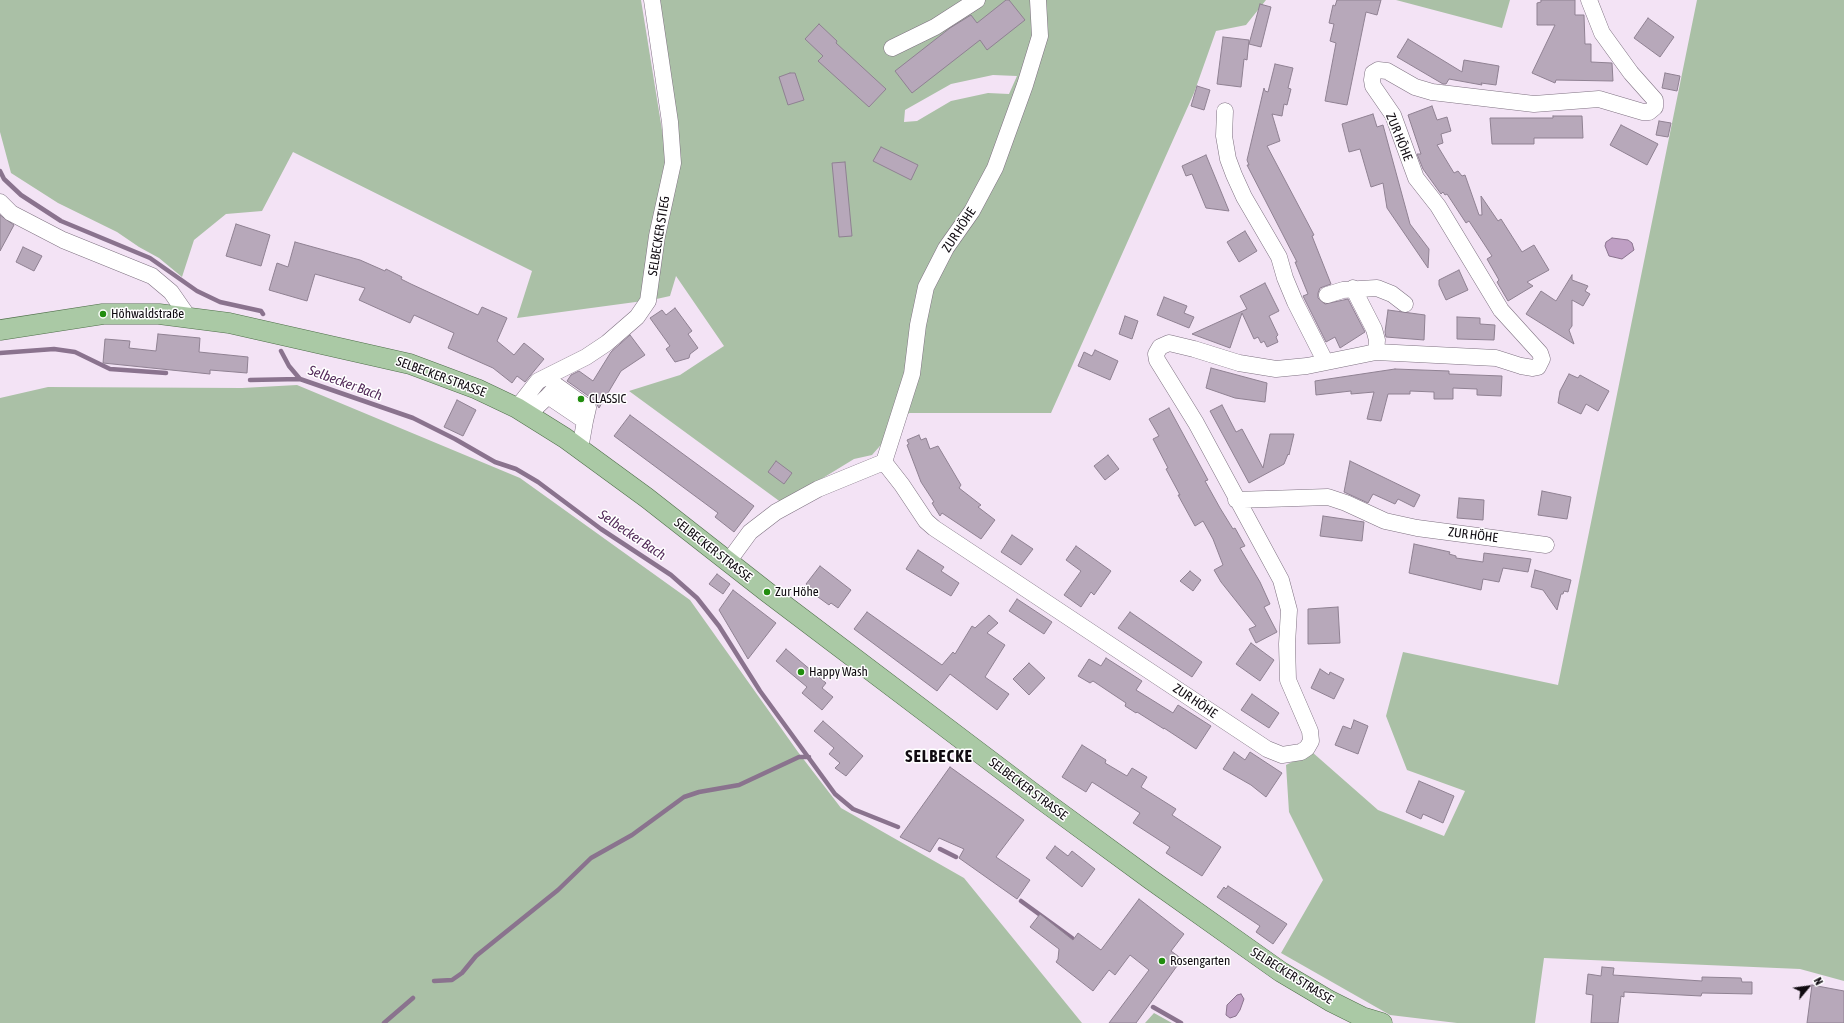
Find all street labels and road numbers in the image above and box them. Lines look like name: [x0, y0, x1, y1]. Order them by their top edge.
street label: ZUR HÖHE: [1382, 111, 1416, 163]
street label: SELBECKER STIEG: [645, 195, 673, 277]
street label: ZUR HÖHE: [939, 205, 979, 255]
street label: SELBECKER STRASSE: [394, 354, 488, 400]
street label: SELBECKER STRASSE: [671, 515, 755, 585]
street label: ZUR HÖHE: [1447, 524, 1499, 546]
street label: ZUR HÖHE: [1170, 681, 1220, 721]
street label: SELBECKER STRASSE: [986, 754, 1070, 824]
street label: SELBECKER STRASSE: [1248, 944, 1336, 1008]

